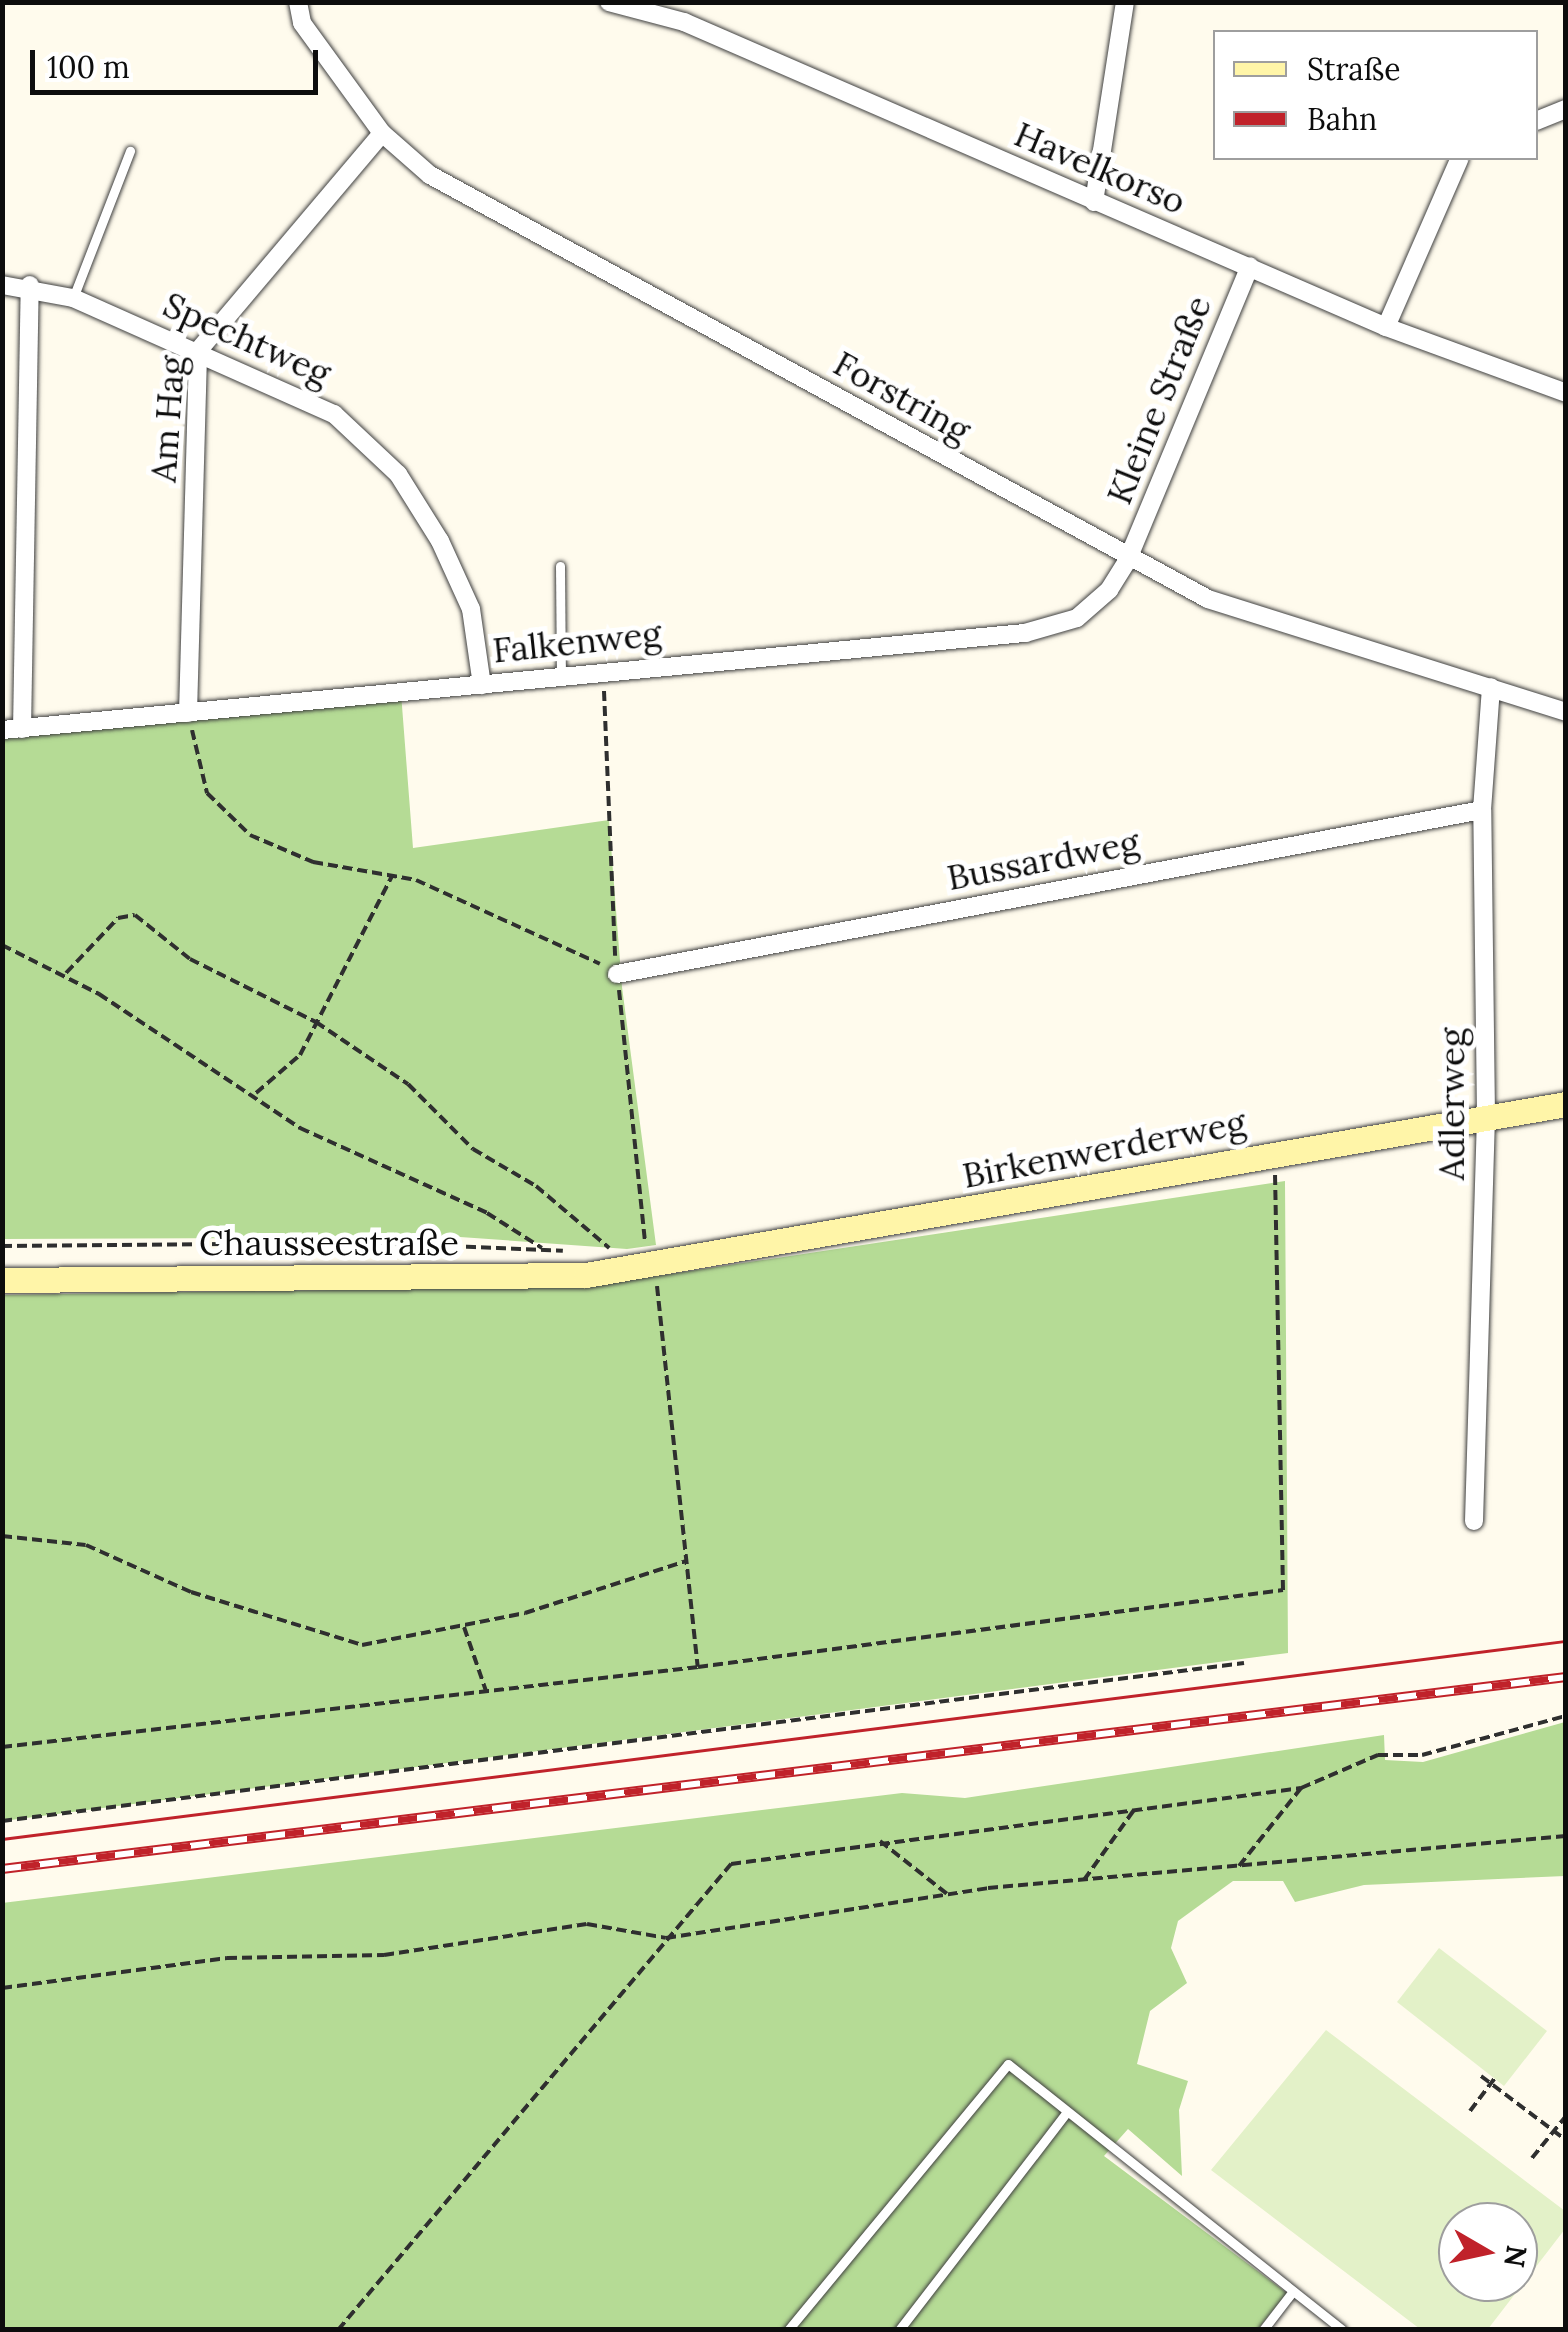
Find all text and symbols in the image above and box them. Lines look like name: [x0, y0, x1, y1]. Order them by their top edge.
scale bar: [35, 30, 322, 92]
legend: [1213, 30, 1538, 160]
text: 100 m: [47, 48, 130, 86]
text: Straße: [1307, 50, 1400, 88]
text: Bahn: [1307, 100, 1377, 138]
street label: Havelkorso: [1008, 113, 1192, 223]
street label: Spechtweg: [157, 283, 337, 395]
street label: Kleine Straße: [1098, 290, 1220, 510]
street label: Forstring: [826, 342, 978, 452]
street label: Am Hag: [143, 354, 193, 484]
street label: Falkenweg: [491, 612, 663, 672]
street label: Bussardweg: [944, 821, 1142, 899]
street label: Adlerweg: [1431, 1028, 1473, 1180]
street label: Birkenwerderweg: [959, 1101, 1249, 1197]
street label: Chausseestraße: [199, 1222, 459, 1264]
north arrow: [1438, 2202, 1538, 2302]
text: N: [1496, 2243, 1535, 2270]

